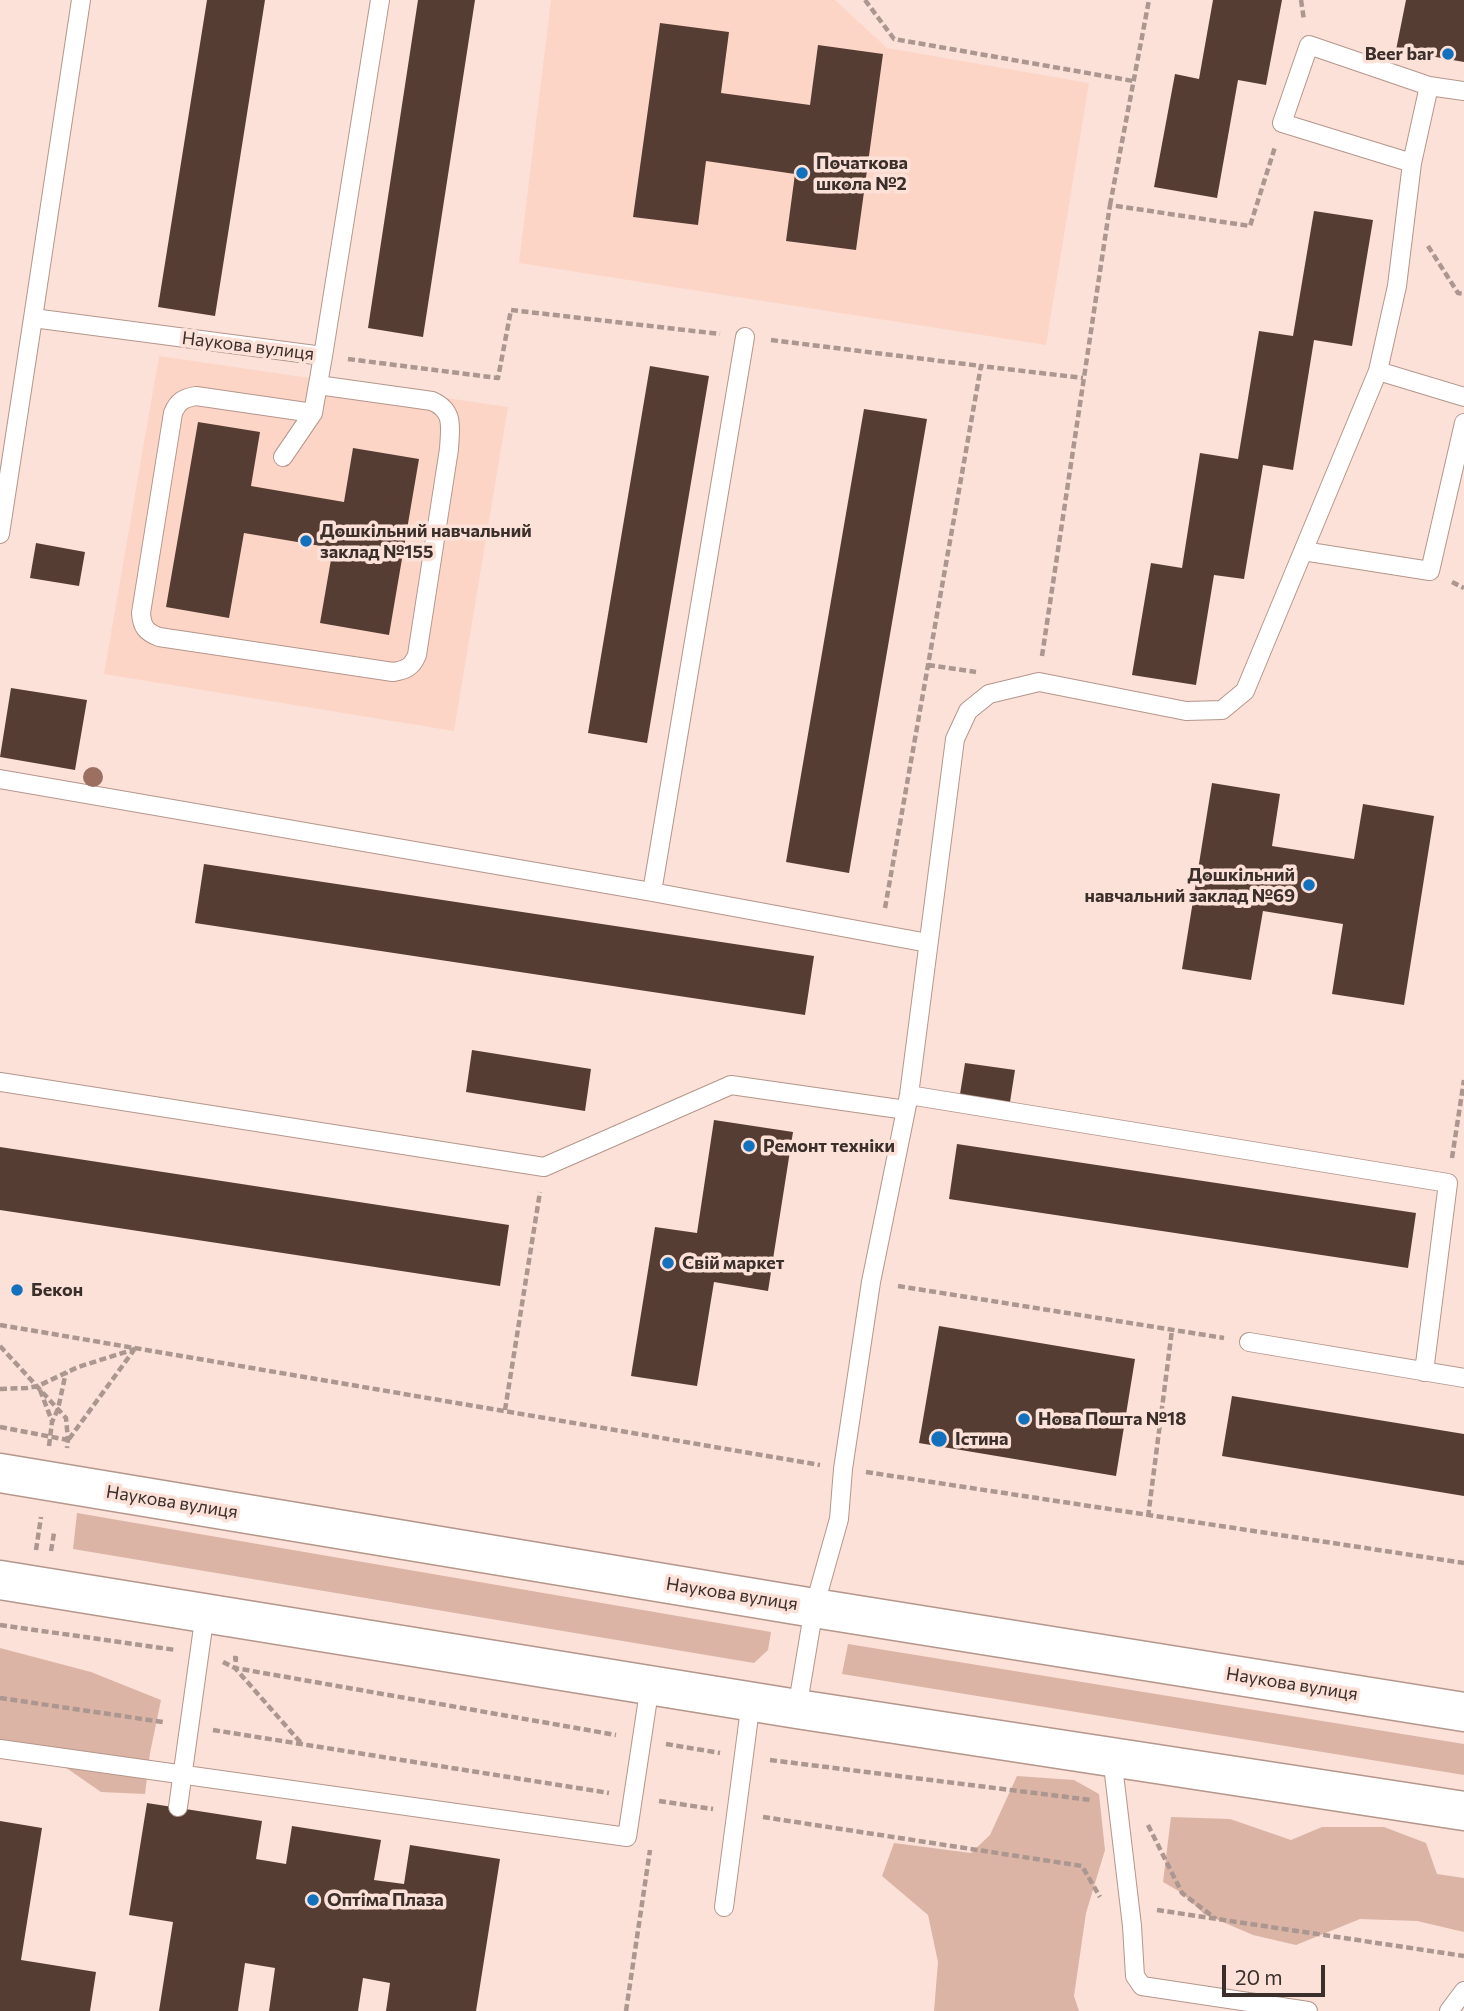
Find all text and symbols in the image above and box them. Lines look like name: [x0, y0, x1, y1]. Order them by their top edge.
place label: Beer bar: [1365, 43, 1434, 65]
marker: Beer bar: [1440, 46, 1456, 62]
place label: Початкова школа №2: [816, 152, 908, 194]
marker: Початкова школа №2: [794, 165, 810, 181]
street label: Наукова вулиця: [181, 327, 315, 365]
place label: Дошкільний навчальний заклад №155: [320, 520, 532, 562]
marker: Дошкільний навчальний заклад №155: [298, 533, 314, 549]
place label: Дошкільний навчальний заклад №69: [1085, 864, 1295, 906]
marker: Дошкільний навчальний заклад №69: [1301, 877, 1317, 893]
place label: Ремонт техніки: [763, 1135, 895, 1157]
marker: Ремонт техніки: [741, 1138, 757, 1154]
place label: Свiй маркет: [682, 1252, 784, 1274]
marker: Свiй маркет: [660, 1255, 676, 1271]
place label: Бекон: [31, 1279, 83, 1301]
marker: Бекон: [9, 1282, 25, 1298]
place label: Нова Пошта №18: [1038, 1408, 1186, 1430]
marker: Нова Пошта №18: [1016, 1411, 1032, 1427]
place label: Істина: [955, 1428, 1008, 1450]
marker: Істина: [929, 1429, 949, 1449]
street label: Наукова вулиця: [105, 1481, 239, 1523]
street label: Наукова вулиця: [665, 1573, 799, 1615]
street label: Наукова вулиця: [1225, 1663, 1359, 1705]
place label: Оптіма Плаза: [327, 1889, 444, 1911]
marker: Оптіма Плаза: [305, 1892, 321, 1908]
scale bar: [1226, 1952, 1329, 1996]
text: 20 m: [1235, 1964, 1283, 1989]

